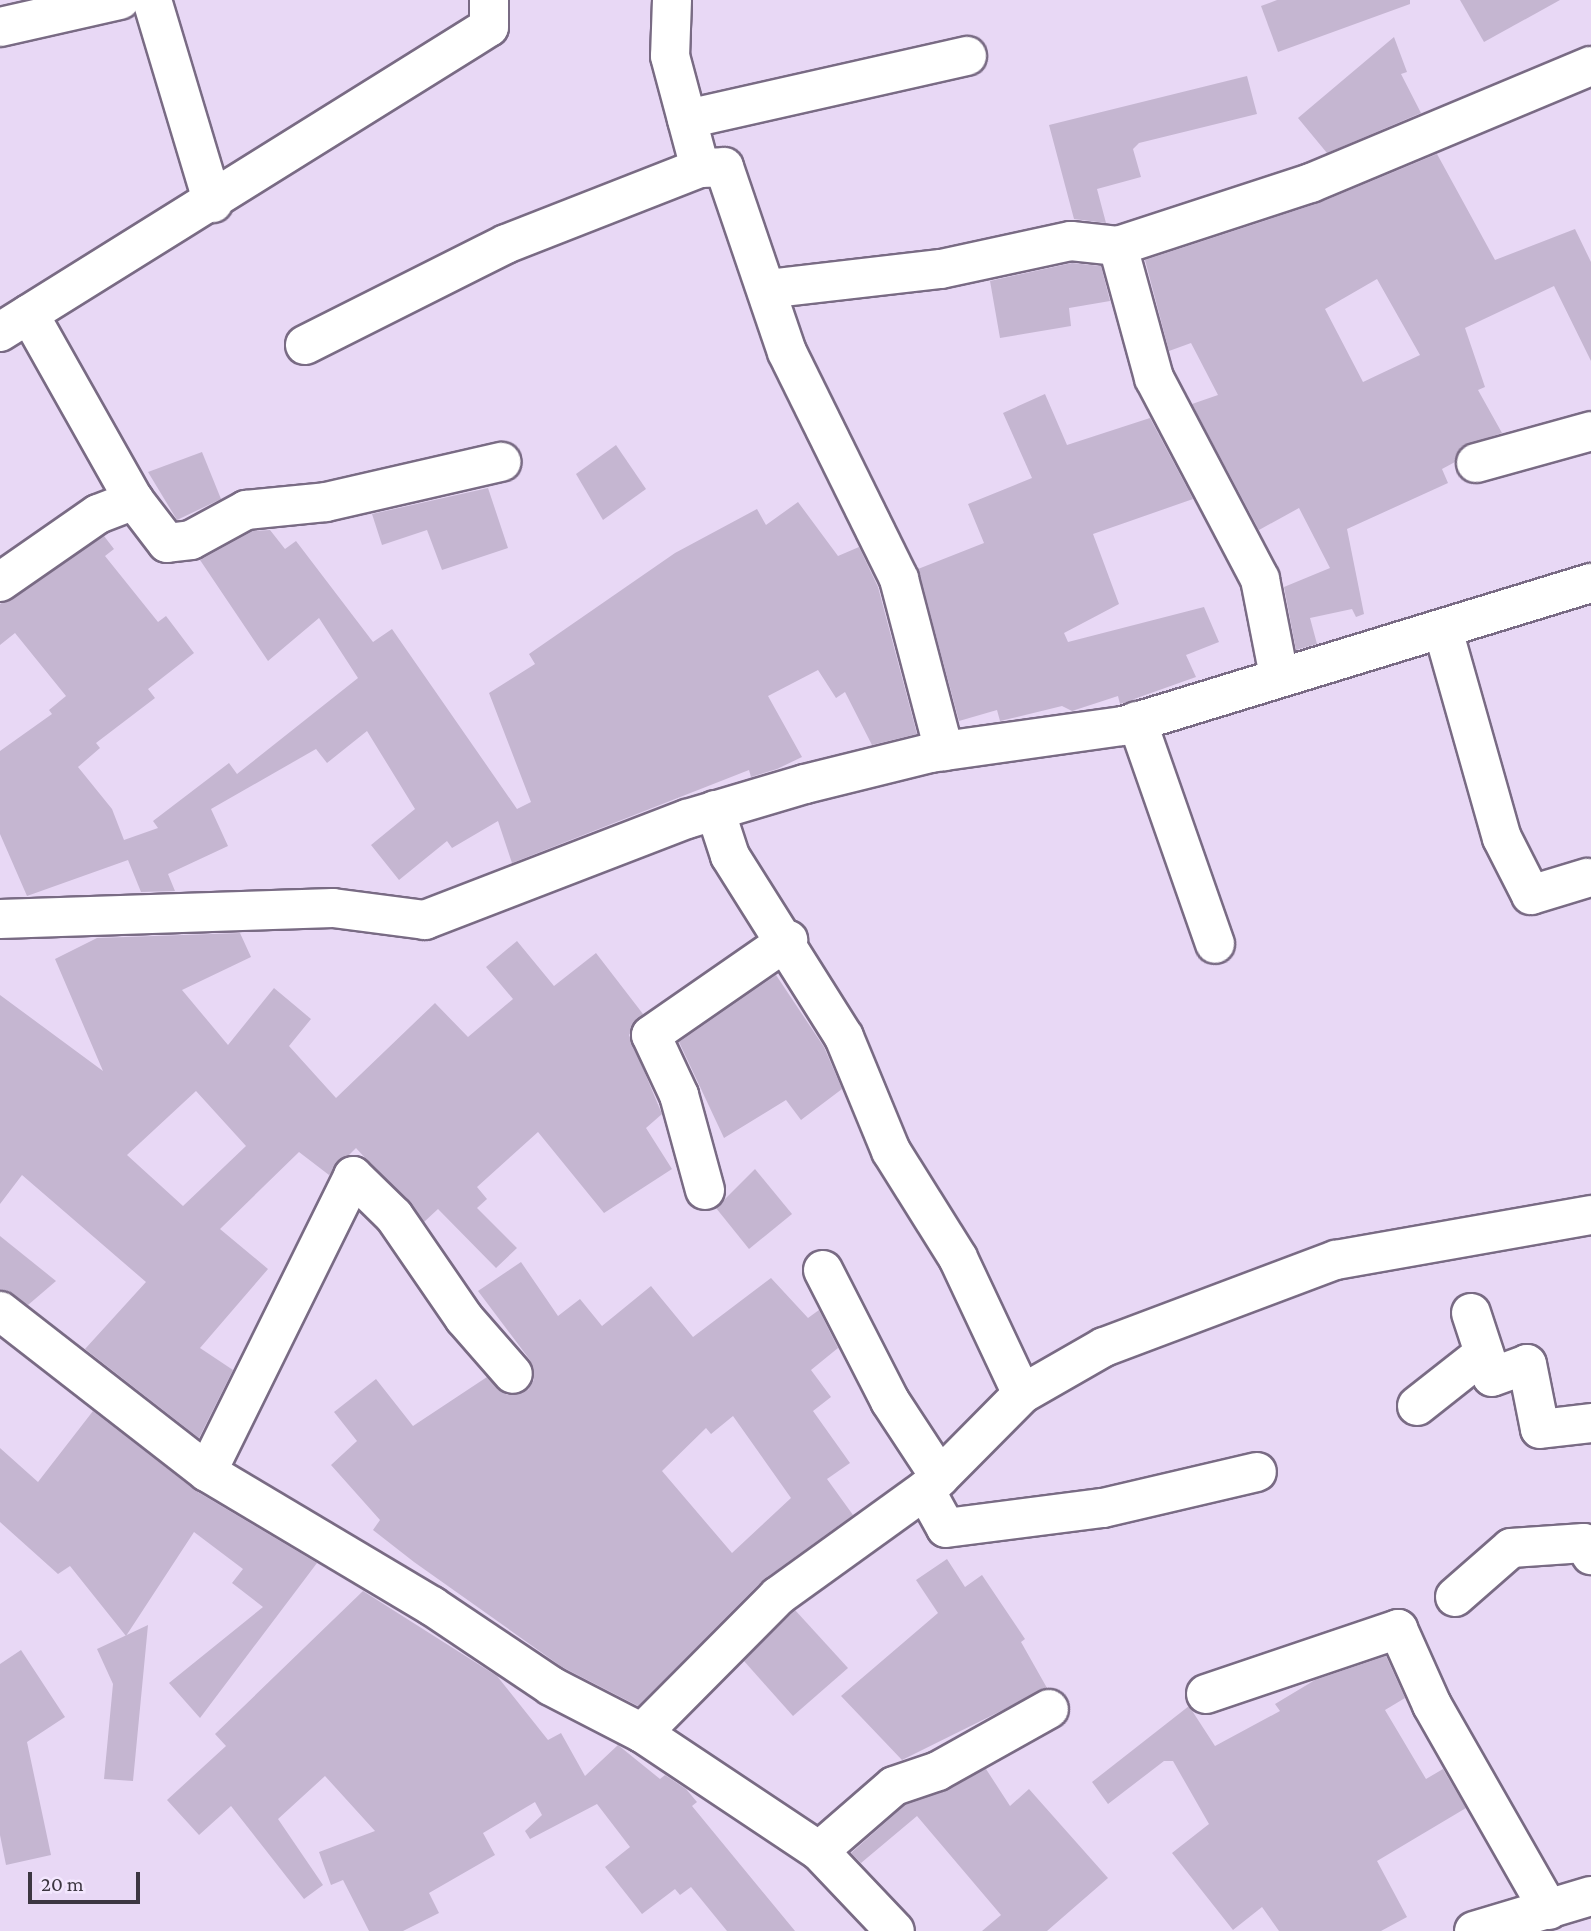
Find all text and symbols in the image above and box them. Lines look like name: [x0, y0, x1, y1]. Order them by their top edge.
scale bar: [32, 1857, 144, 1901]
text: 20 m: [41, 1872, 84, 1896]

